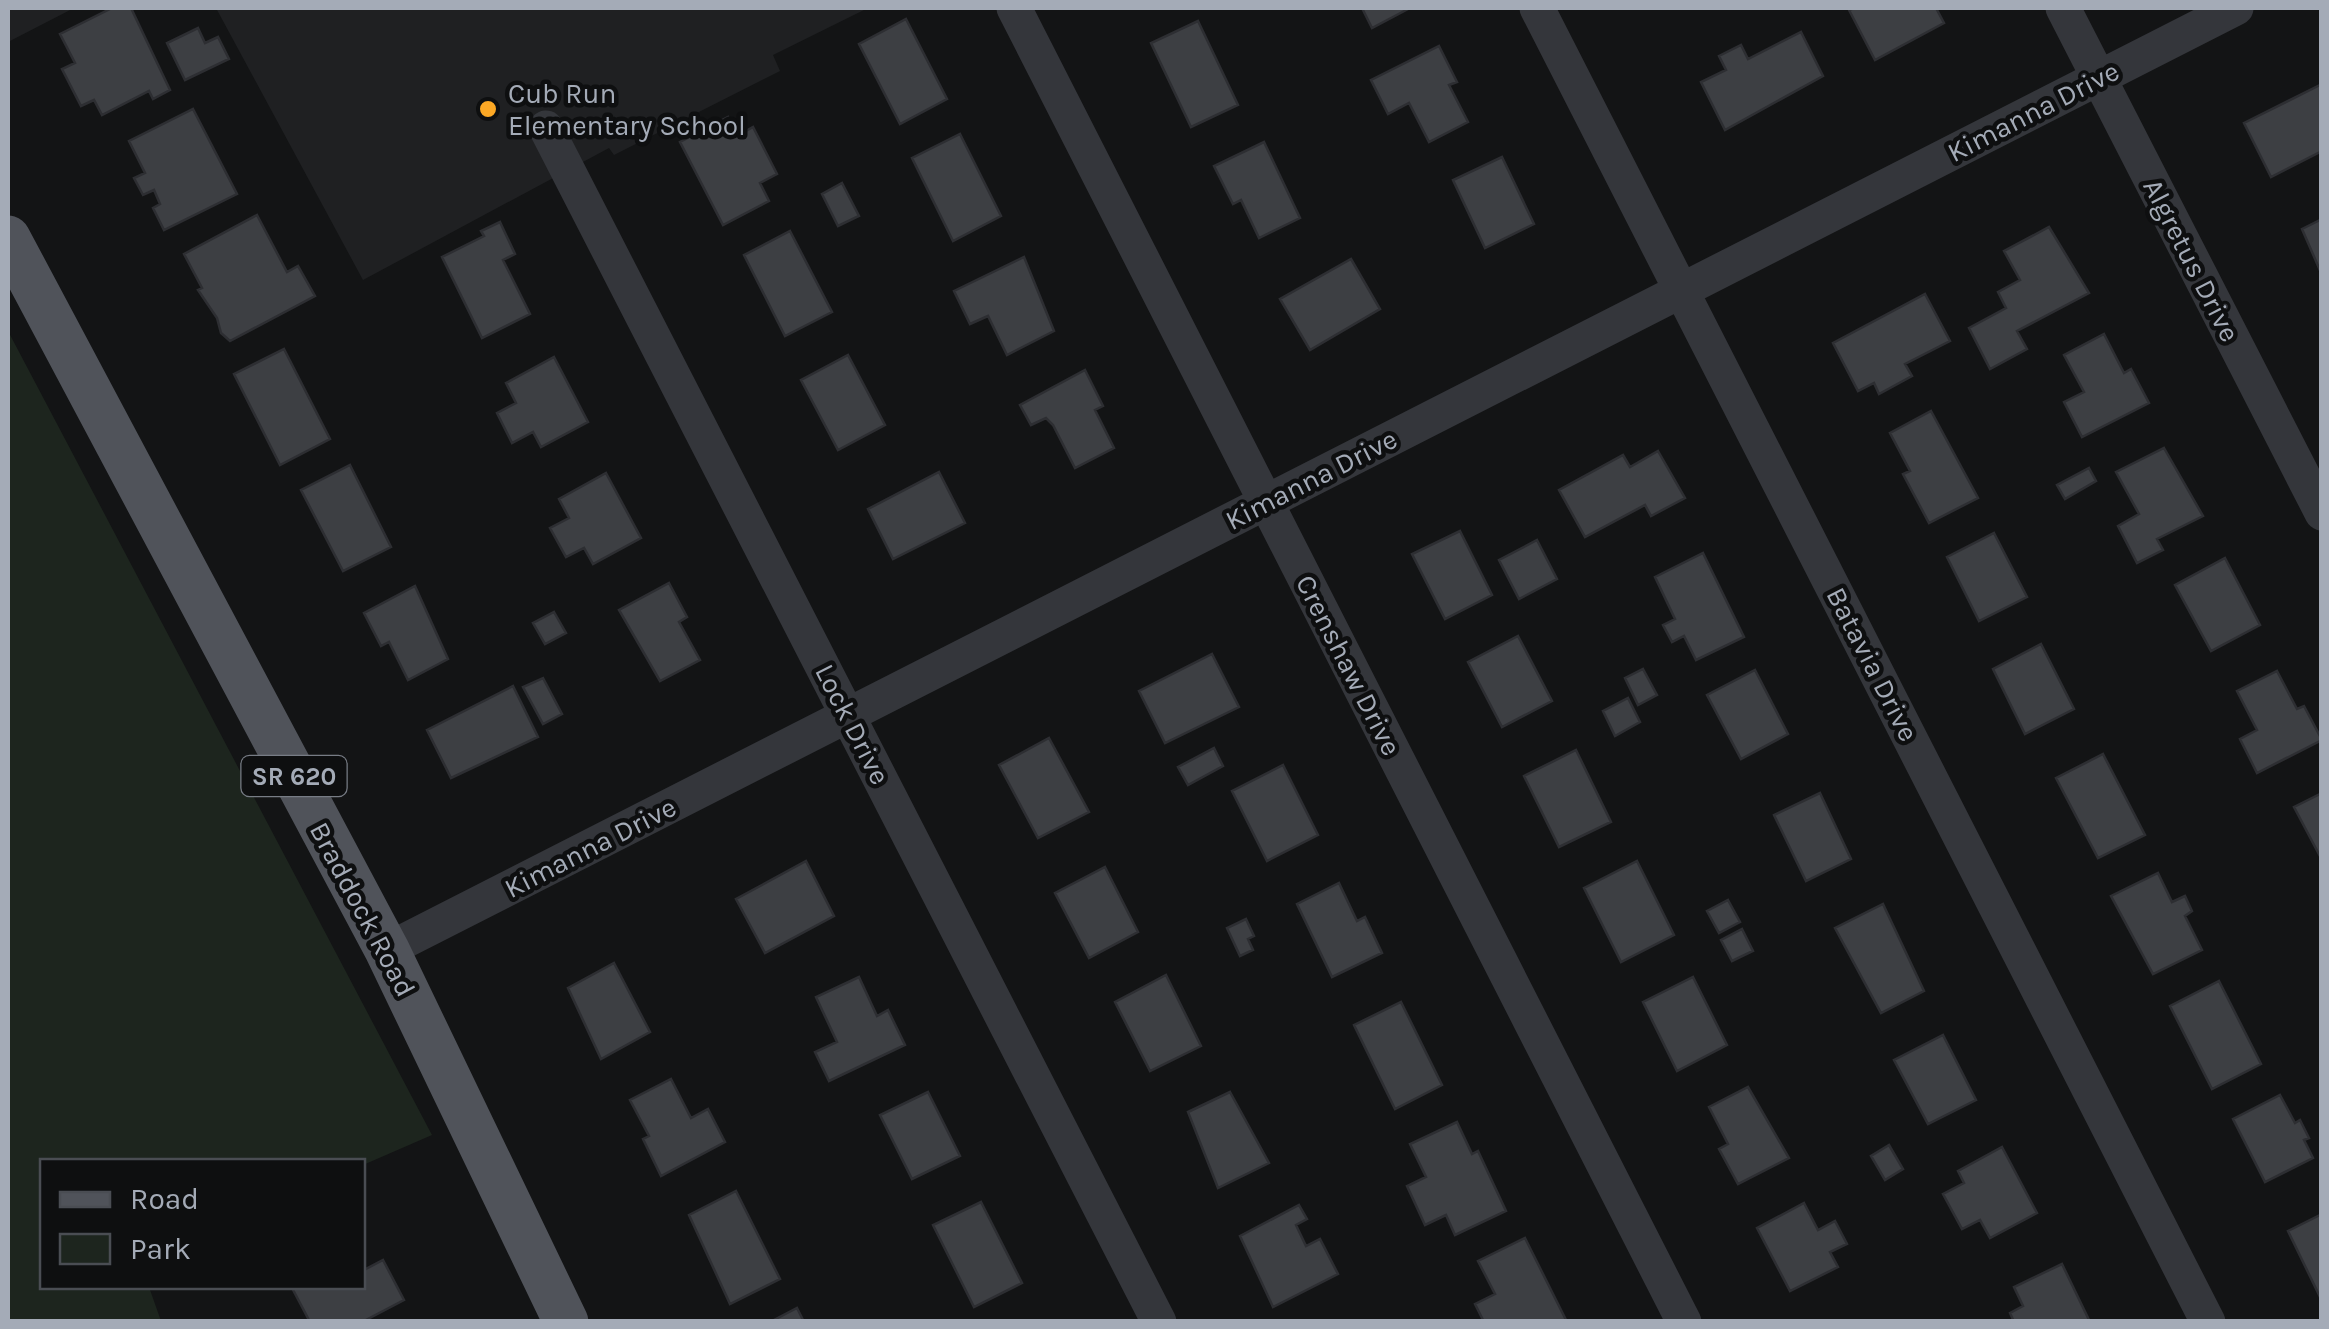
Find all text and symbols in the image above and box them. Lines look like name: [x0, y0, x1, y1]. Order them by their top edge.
street label: Kimanna Drive: [1942, 54, 2125, 169]
place label: Cub Run Elementary School: [508, 77, 746, 142]
marker: Cub Run Elementary School: [477, 98, 499, 120]
street label: Algretus Drive: [2136, 173, 2247, 347]
street label: Kimanna Drive: [1220, 422, 1403, 537]
street label: Crenshaw Drive: [1289, 570, 1408, 761]
street label: Batavia Drive: [1820, 582, 1926, 747]
street label: Lock Drive: [808, 659, 897, 790]
road number: SR 620: [242, 756, 346, 796]
street label: Kimanna Drive: [499, 790, 682, 905]
street label: Braddock Road: [303, 816, 422, 1002]
legend: [40, 1159, 365, 1289]
text: Road: [130, 1181, 199, 1217]
text: Park: [130, 1231, 191, 1267]

